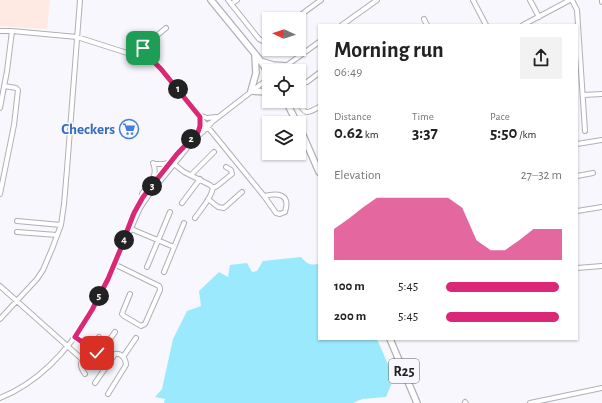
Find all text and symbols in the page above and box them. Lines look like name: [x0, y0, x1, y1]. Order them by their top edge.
north arrow: [262, 12, 306, 56]
map controls: [262, 12, 306, 160]
pin: [126, 31, 160, 65]
icon: arrive: [132, 37, 154, 59]
button: share: [520, 37, 562, 79]
text: Morning run: [334, 39, 444, 61]
button: locate: [262, 64, 306, 108]
text: 06:49: [334, 66, 362, 79]
pin: 1: [168, 79, 188, 99]
text: 1: [176, 83, 180, 94]
text: Distance: [334, 111, 371, 122]
text: Time: [412, 111, 434, 122]
text: Pace: [490, 111, 510, 122]
button: layers: [262, 116, 306, 160]
supermarket icon: Checkers: [118, 118, 140, 140]
place label: Checkers: [61, 122, 115, 137]
text: 0.62: [334, 124, 363, 141]
text: 3:37: [412, 124, 438, 141]
text: 5:50: [490, 124, 517, 141]
pin: 2: [181, 129, 201, 149]
text: km: [363, 129, 379, 140]
text: /km: [517, 129, 536, 140]
text: 2: [188, 133, 194, 144]
text: Elevation: [334, 169, 381, 182]
text: 27–32 m: [521, 169, 562, 182]
pin: 3: [142, 176, 162, 196]
text: 3: [150, 180, 154, 191]
pin: 4: [114, 230, 134, 250]
text: 4: [121, 234, 127, 245]
text: 100 m: [334, 280, 365, 293]
text: 5:45: [398, 280, 418, 293]
pin: 5: [89, 286, 109, 306]
text: 5: [97, 290, 101, 301]
text: 200 m: [334, 310, 366, 323]
text: 5:45: [398, 310, 418, 323]
pin: [80, 336, 114, 370]
icon: check: [86, 342, 108, 364]
road number: R25: [389, 359, 419, 383]

